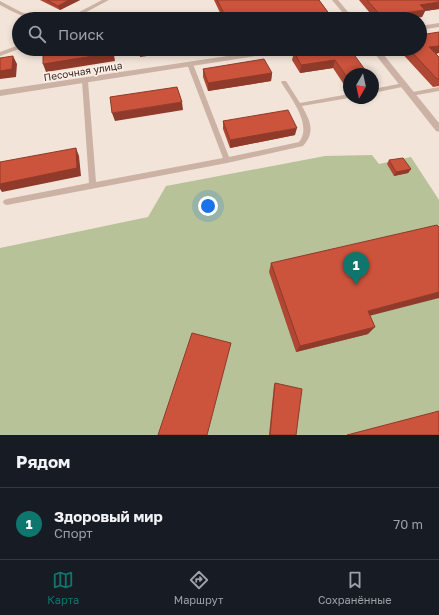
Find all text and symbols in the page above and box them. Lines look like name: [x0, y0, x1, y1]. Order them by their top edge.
search box: [12, 12, 427, 56]
icon: search: [26, 23, 48, 45]
text: Поиск: [58, 25, 104, 43]
street label: Песочная улица: [43, 59, 123, 83]
north arrow: [343, 68, 379, 104]
your location: [198, 196, 218, 216]
pin: 1: [343, 252, 369, 285]
text: Рядом: [16, 451, 70, 472]
text: Здоровый мир: [54, 507, 163, 525]
text: 1: [26, 516, 32, 532]
text: 70 m: [393, 516, 423, 532]
text: Спорт: [54, 525, 93, 541]
tab: Карта: [47, 569, 79, 606]
tab: Маршрут: [174, 569, 223, 606]
tab: Сохранённые: [318, 569, 392, 606]

